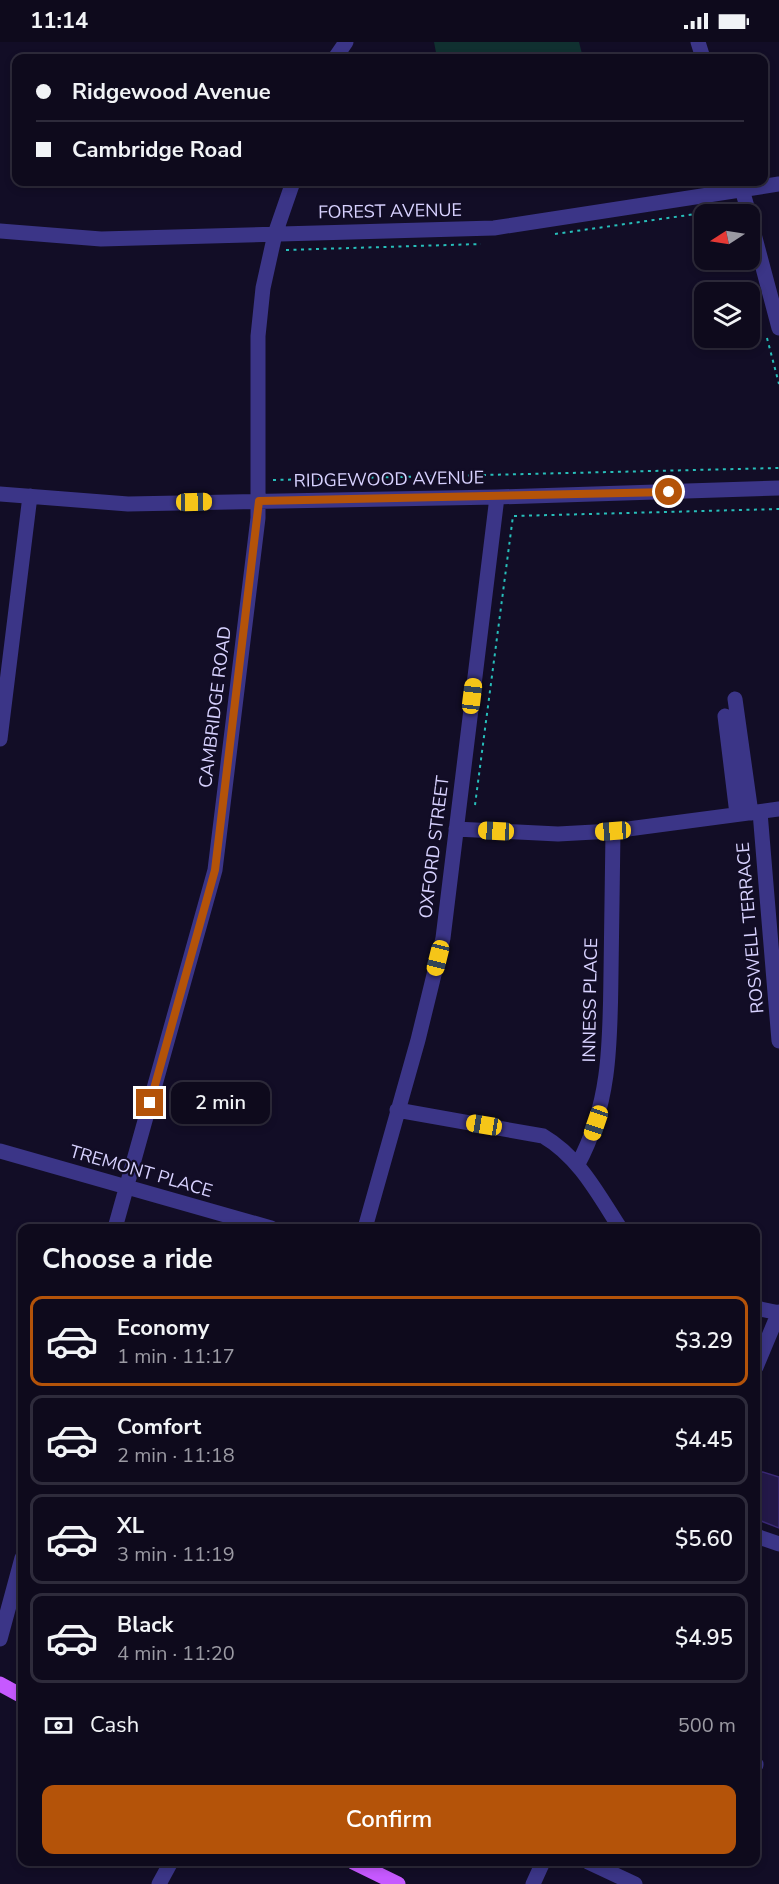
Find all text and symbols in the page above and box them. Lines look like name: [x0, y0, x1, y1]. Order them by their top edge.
text: 11:14: [30, 6, 88, 36]
text: Ridgewood Avenue: [72, 77, 271, 107]
text: Cambridge Road: [72, 135, 242, 165]
street label: FOREST AVENUE: [318, 198, 462, 224]
north arrow: [694, 204, 760, 270]
map controls: [694, 204, 760, 348]
button: layers: [694, 282, 760, 348]
street label: RIDGEWOOD AVENUE: [294, 465, 484, 493]
route start: [655, 478, 682, 505]
car: [176, 493, 212, 511]
street label: CAMBRIDGE ROAD: [193, 625, 237, 789]
car: [461, 677, 483, 715]
street label: OXFORD STREET: [413, 774, 455, 920]
car: [478, 821, 514, 841]
car: [594, 821, 632, 841]
street label: ROSWELL TERRACE: [731, 841, 769, 1015]
street label: INNESS PLACE: [577, 937, 603, 1063]
car: [425, 938, 451, 978]
callout: 2 min: [171, 1082, 270, 1124]
route end: [136, 1089, 163, 1116]
text: 2 min: [195, 1089, 246, 1116]
car: [582, 1103, 610, 1143]
car: [465, 1113, 503, 1137]
street label: TREMONT PLACE: [67, 1139, 215, 1203]
text: Choose a ride: [42, 1241, 213, 1278]
text: Economy: [117, 1313, 209, 1343]
icon: car: [45, 1314, 99, 1368]
text: $3.29: [675, 1326, 733, 1356]
text: 1 min · 11:17: [117, 1343, 235, 1370]
text: Comfort: [117, 1412, 201, 1442]
icon: car: [45, 1413, 99, 1467]
text: $4.45: [675, 1425, 733, 1455]
text: 2 min · 11:18: [117, 1442, 235, 1469]
text: XL: [117, 1511, 144, 1541]
icon: car: [45, 1512, 99, 1566]
text: $5.60: [675, 1524, 733, 1554]
text: 3 min · 11:19: [117, 1541, 235, 1568]
text: Black: [117, 1610, 173, 1640]
icon: car: [45, 1611, 99, 1665]
text: $4.95: [675, 1623, 733, 1653]
text: 4 min · 11:20: [117, 1640, 235, 1667]
icon: cash: [42, 1709, 75, 1742]
text: Cash: [90, 1710, 139, 1740]
text: 500 m: [678, 1712, 736, 1739]
button: Confirm: [42, 1785, 736, 1854]

